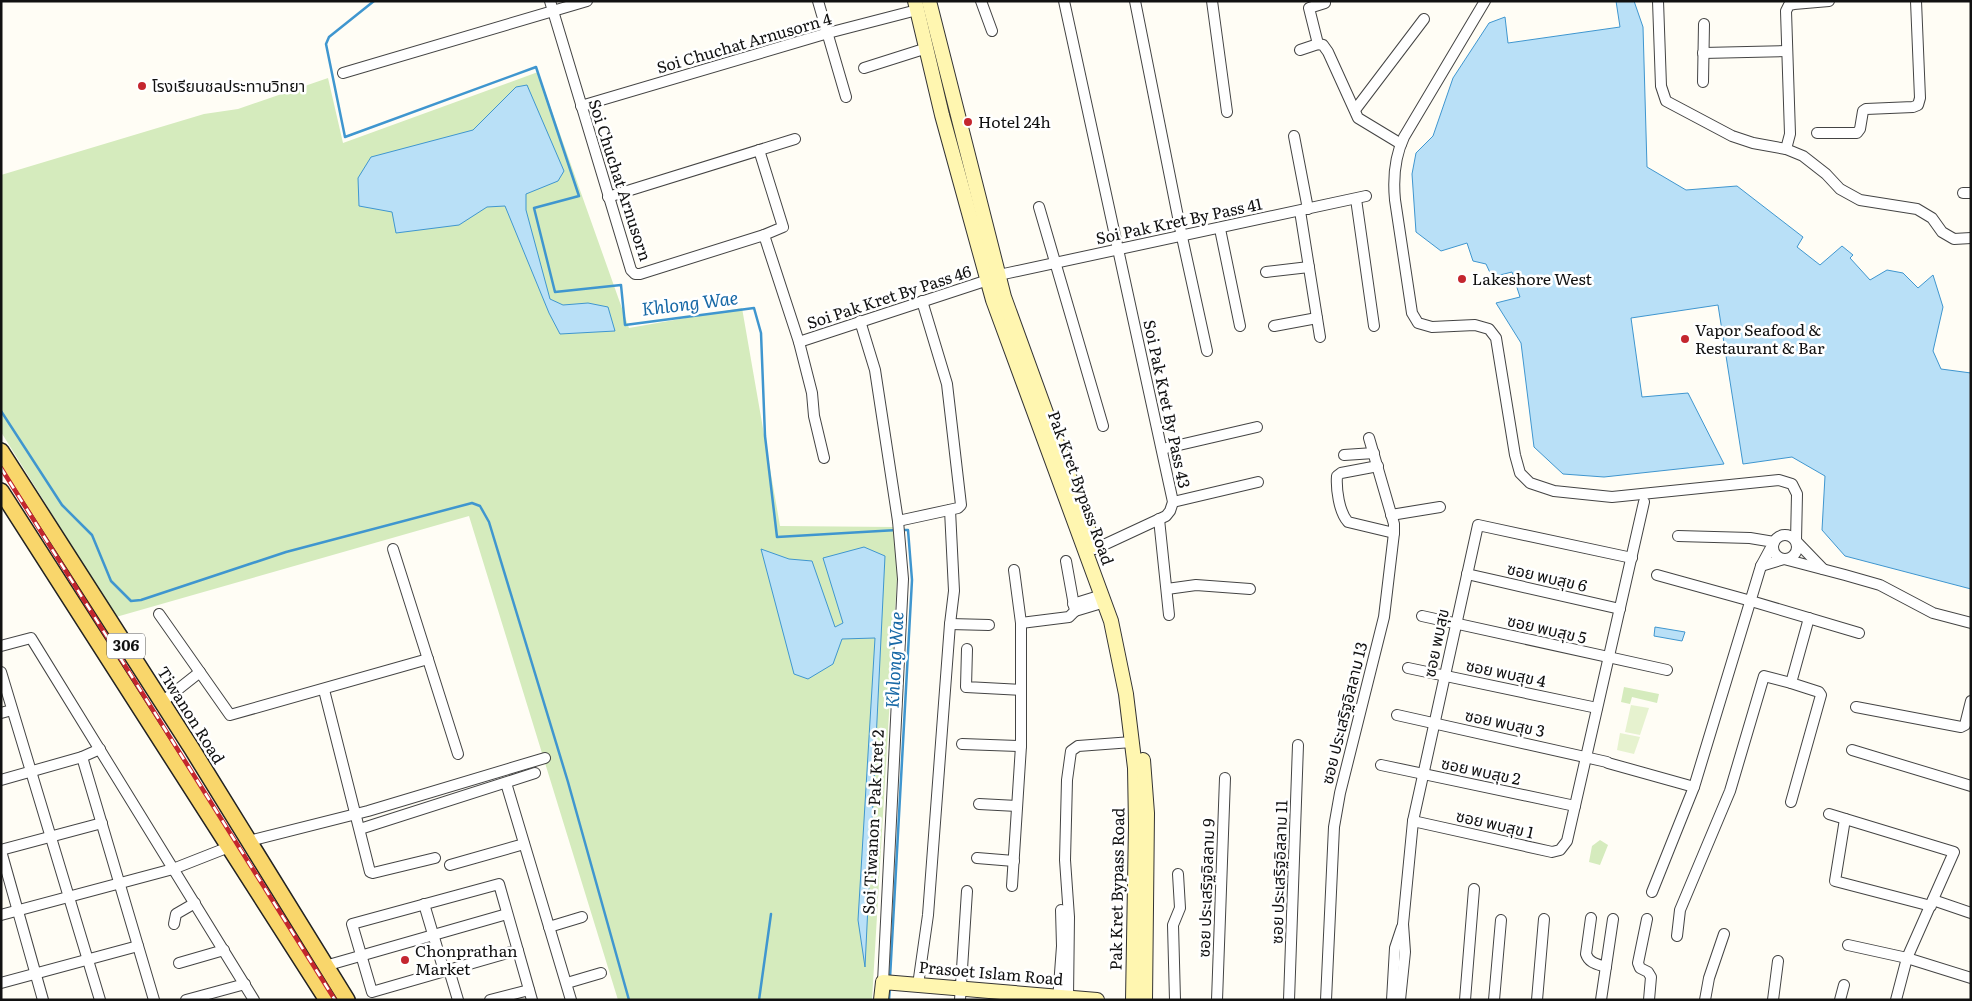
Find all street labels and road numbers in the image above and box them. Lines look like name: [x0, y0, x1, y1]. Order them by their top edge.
street label: Soi Chuchat Arnusorn 4: [653, 5, 834, 79]
street label: Soi Chuchat Arnusorn: [583, 96, 659, 264]
street label: Soi Pak Kret By Pass 41: [1093, 191, 1265, 249]
street label: Soi Pak Kret By Pass 46: [803, 258, 974, 334]
street label: Soi Pak Kret By Pass 43: [1138, 317, 1198, 490]
street label: Pak Kret Bypass Road: [1043, 407, 1121, 568]
street label: ซอย พบสุข 6: [1505, 555, 1590, 597]
street label: ซอย พบสุข: [1416, 606, 1454, 679]
street label: ซอย พบสุข 5: [1505, 607, 1589, 649]
road number: 306: [107, 634, 145, 658]
street label: ซอย ประเสริฐอิสลาม 13: [1314, 639, 1372, 787]
street label: ซอย พบสุข 4: [1464, 652, 1549, 692]
street label: Tiwanon Road: [152, 661, 232, 768]
street label: ซอย พบสุข 3: [1463, 702, 1547, 742]
street label: Soi Tiwanon - Pak Kret 2: [855, 729, 889, 915]
street label: ซอย พบสุข 2: [1439, 750, 1523, 790]
street label: ซอย ประเสริฐอิสลาม 11: [1263, 799, 1293, 944]
street label: ซอย พบสุข 1: [1454, 802, 1537, 844]
street label: Pak Kret Bypass Road: [1103, 807, 1129, 971]
street label: ซอย ประเสริฐอิสลาม 9: [1191, 818, 1219, 958]
street label: Prasoet Islam Road: [918, 954, 1065, 990]

